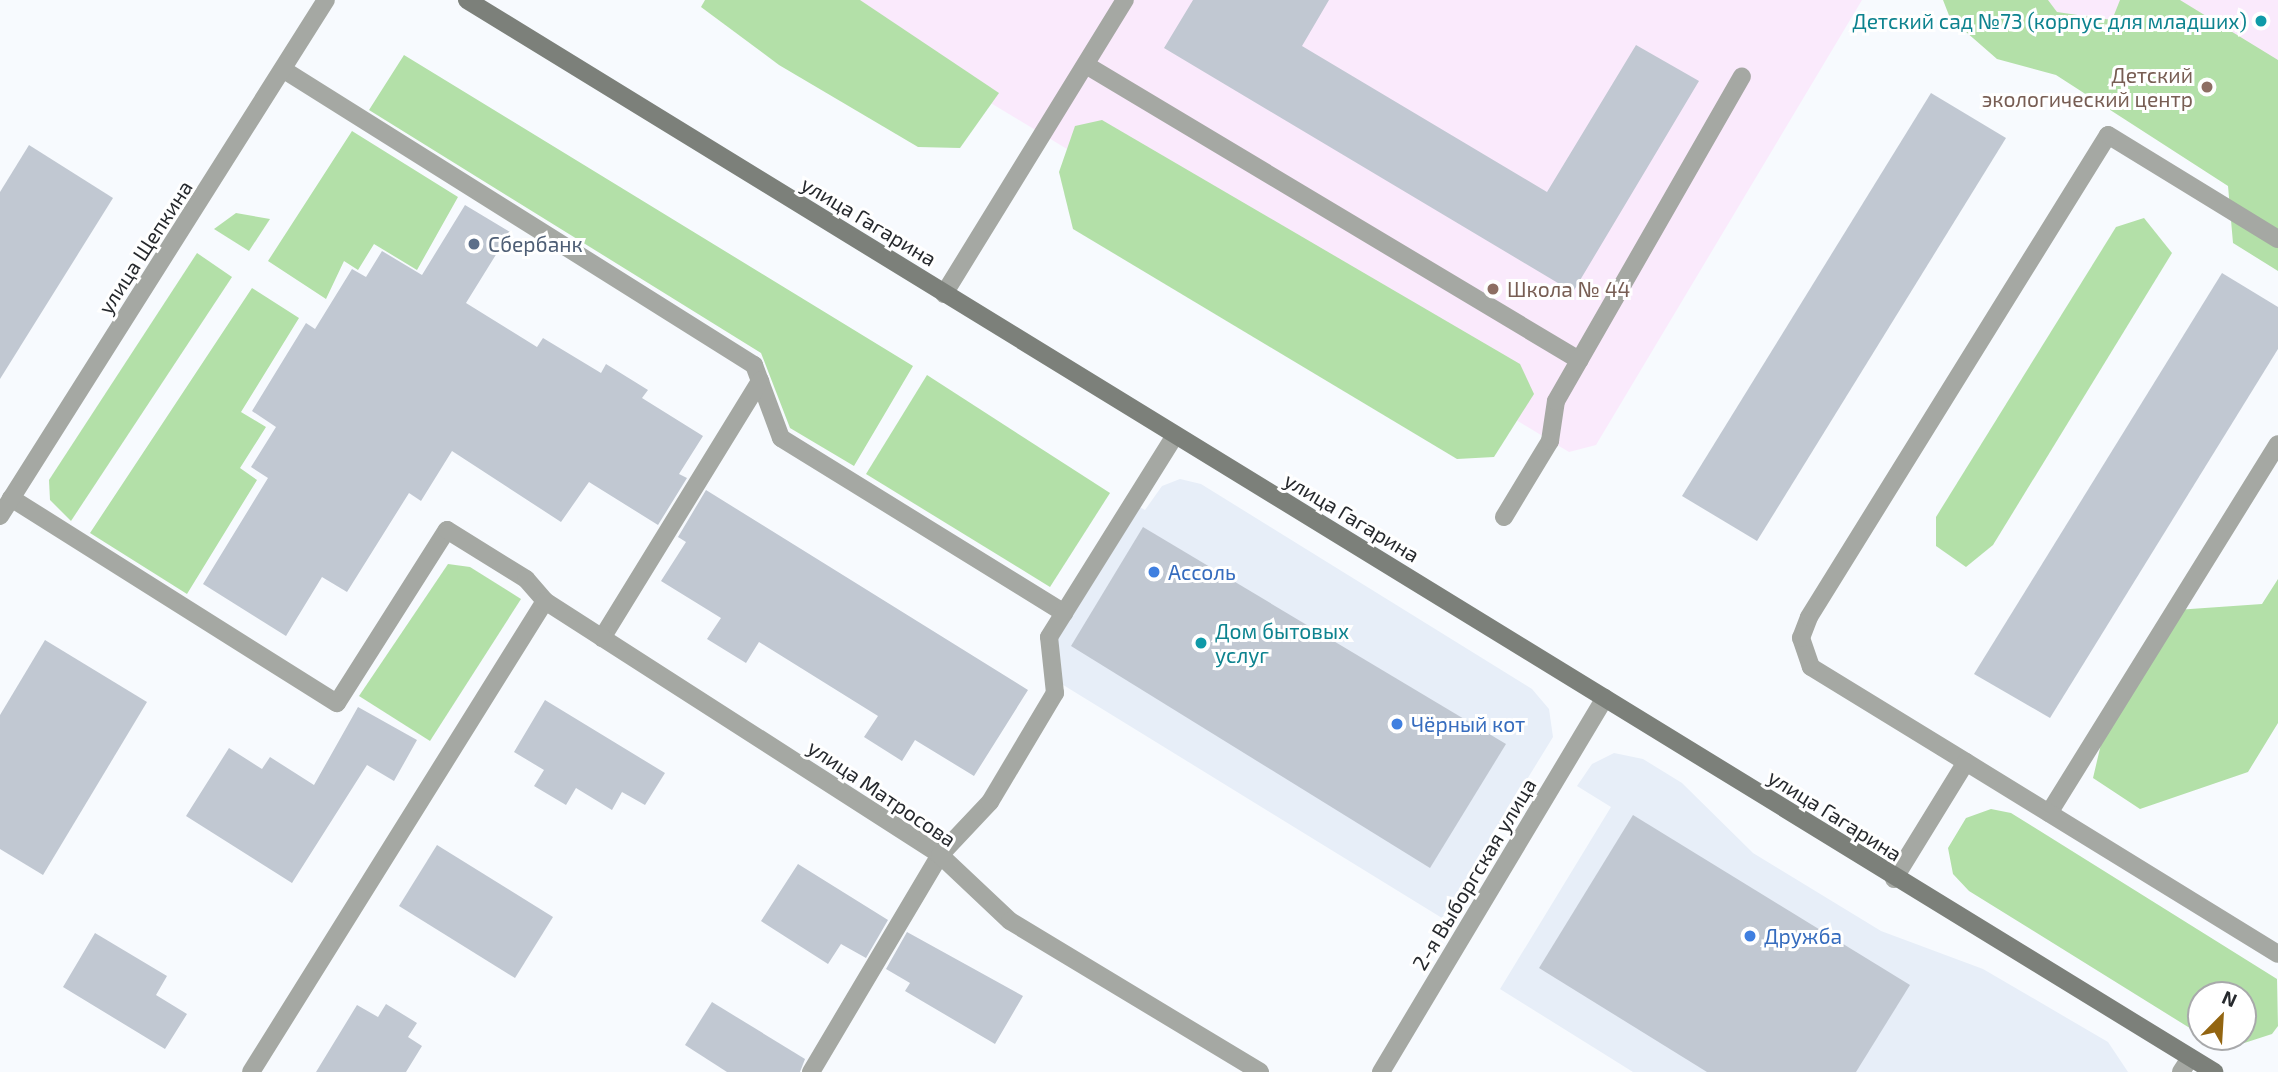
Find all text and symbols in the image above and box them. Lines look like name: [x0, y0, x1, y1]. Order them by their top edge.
place label: Детский сад №73 (корпус для младших): [1852, 8, 2247, 34]
marker: Детский сад №73 (корпус для младших): [2253, 13, 2269, 29]
place label: Детский экологический центр: [1982, 62, 2193, 112]
marker: Детский экологический центр: [2199, 79, 2215, 95]
street label: улица Гагарина: [797, 171, 941, 271]
street label: улица Щепкина: [92, 176, 198, 318]
place label: Сбербанк: [488, 231, 583, 257]
marker: Сбербанк: [466, 236, 482, 252]
place label: Школа № 44: [1507, 276, 1631, 302]
marker: Школа № 44: [1485, 281, 1501, 297]
street label: улица Гагарина: [1280, 467, 1424, 567]
place label: Ассоль: [1168, 559, 1236, 585]
marker: Ассоль: [1146, 564, 1162, 580]
place label: Дом бытовых услуг: [1215, 618, 1349, 668]
marker: Дом бытовых услуг: [1193, 635, 1209, 651]
place label: Чёрный кот: [1411, 711, 1525, 737]
marker: Чёрный кот: [1389, 716, 1405, 732]
street label: улица Матросова: [803, 734, 961, 852]
street label: улица Гагарина: [1763, 764, 1907, 866]
street label: 2-я Выборгская улица: [1407, 774, 1541, 974]
place label: Дружба: [1764, 923, 1842, 949]
marker: Дружба: [1742, 928, 1758, 944]
north arrow: [2187, 981, 2257, 1051]
text: N: [2219, 985, 2241, 1011]

